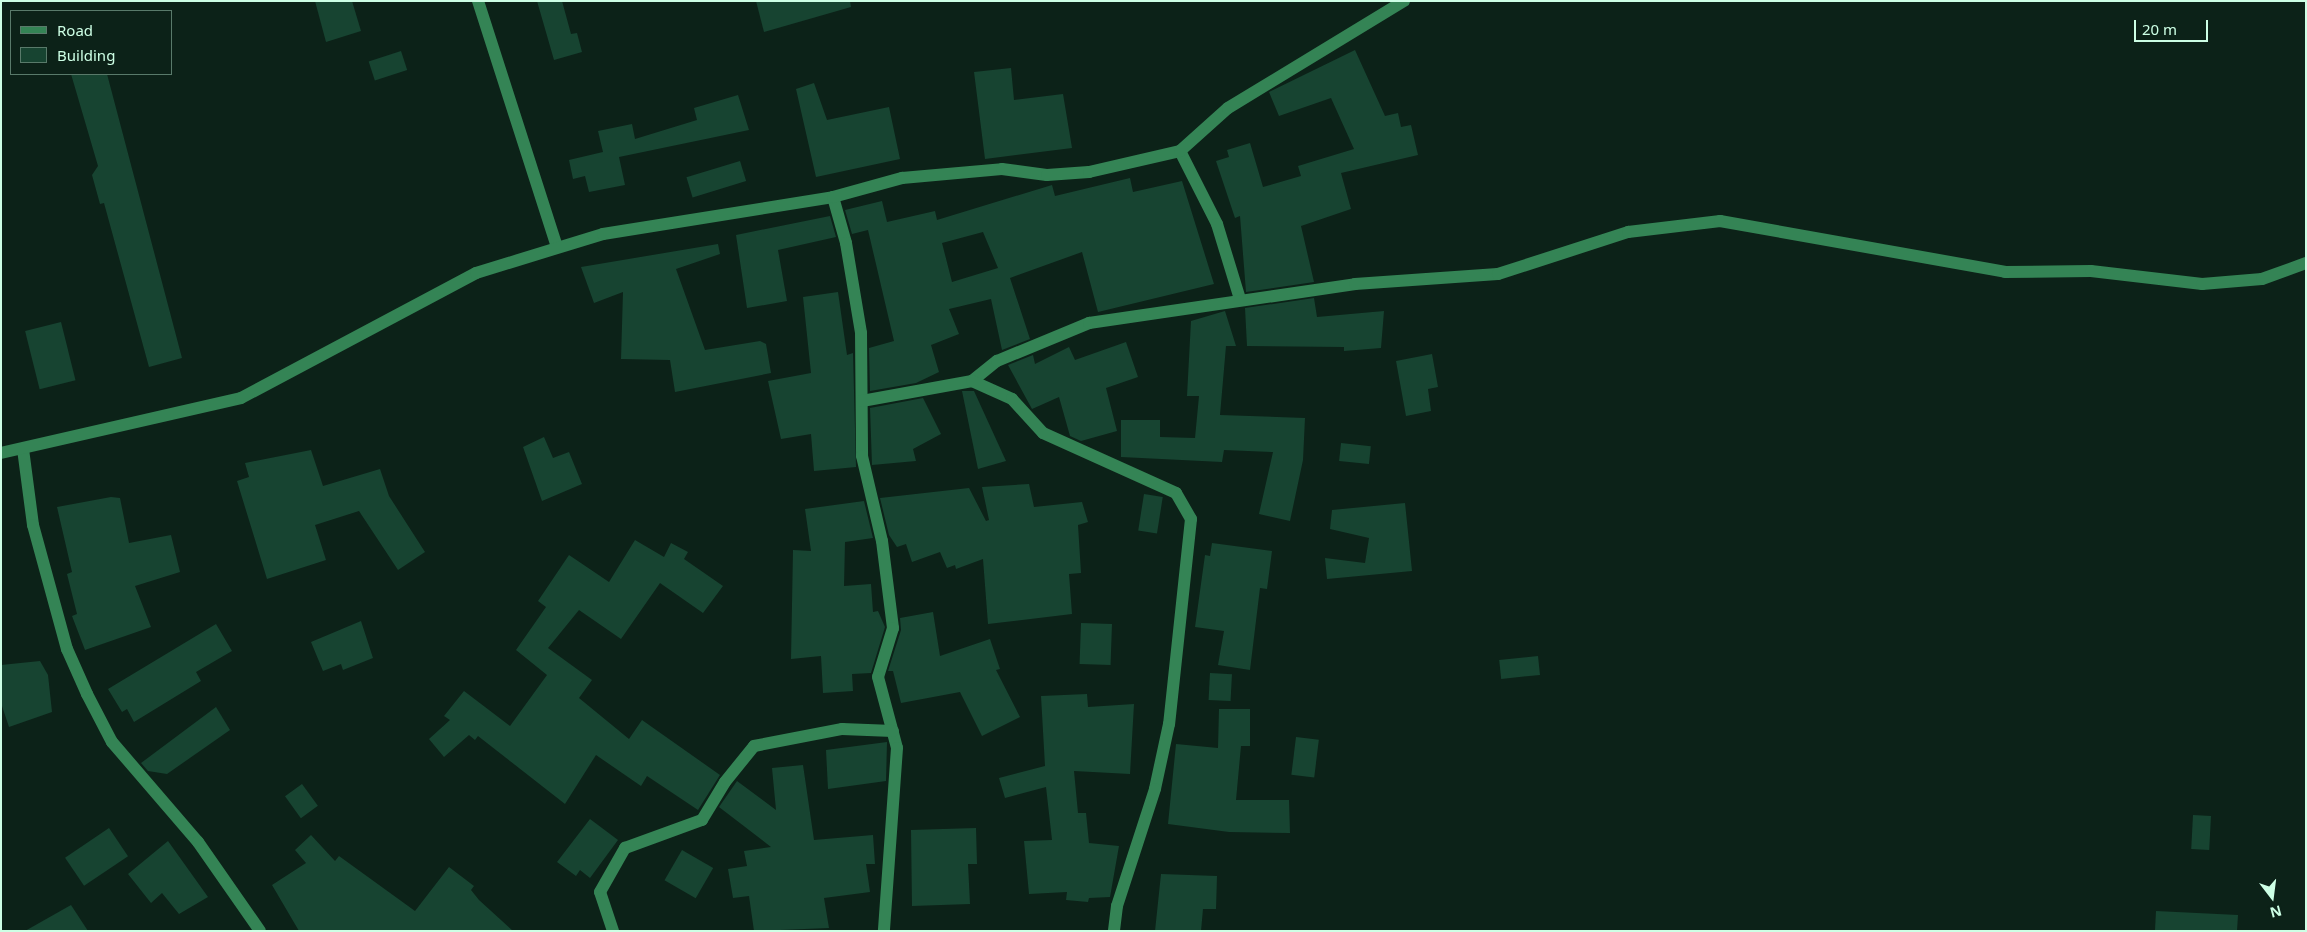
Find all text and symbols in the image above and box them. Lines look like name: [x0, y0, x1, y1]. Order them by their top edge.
legend: [10, 10, 172, 75]
scale bar: [2137, 10, 2211, 42]
text: 20 m: [2142, 19, 2177, 39]
text: Road: [57, 20, 93, 40]
text: Building: [57, 45, 115, 65]
north arrow: [2247, 872, 2297, 922]
text: N: [2268, 901, 2284, 923]

